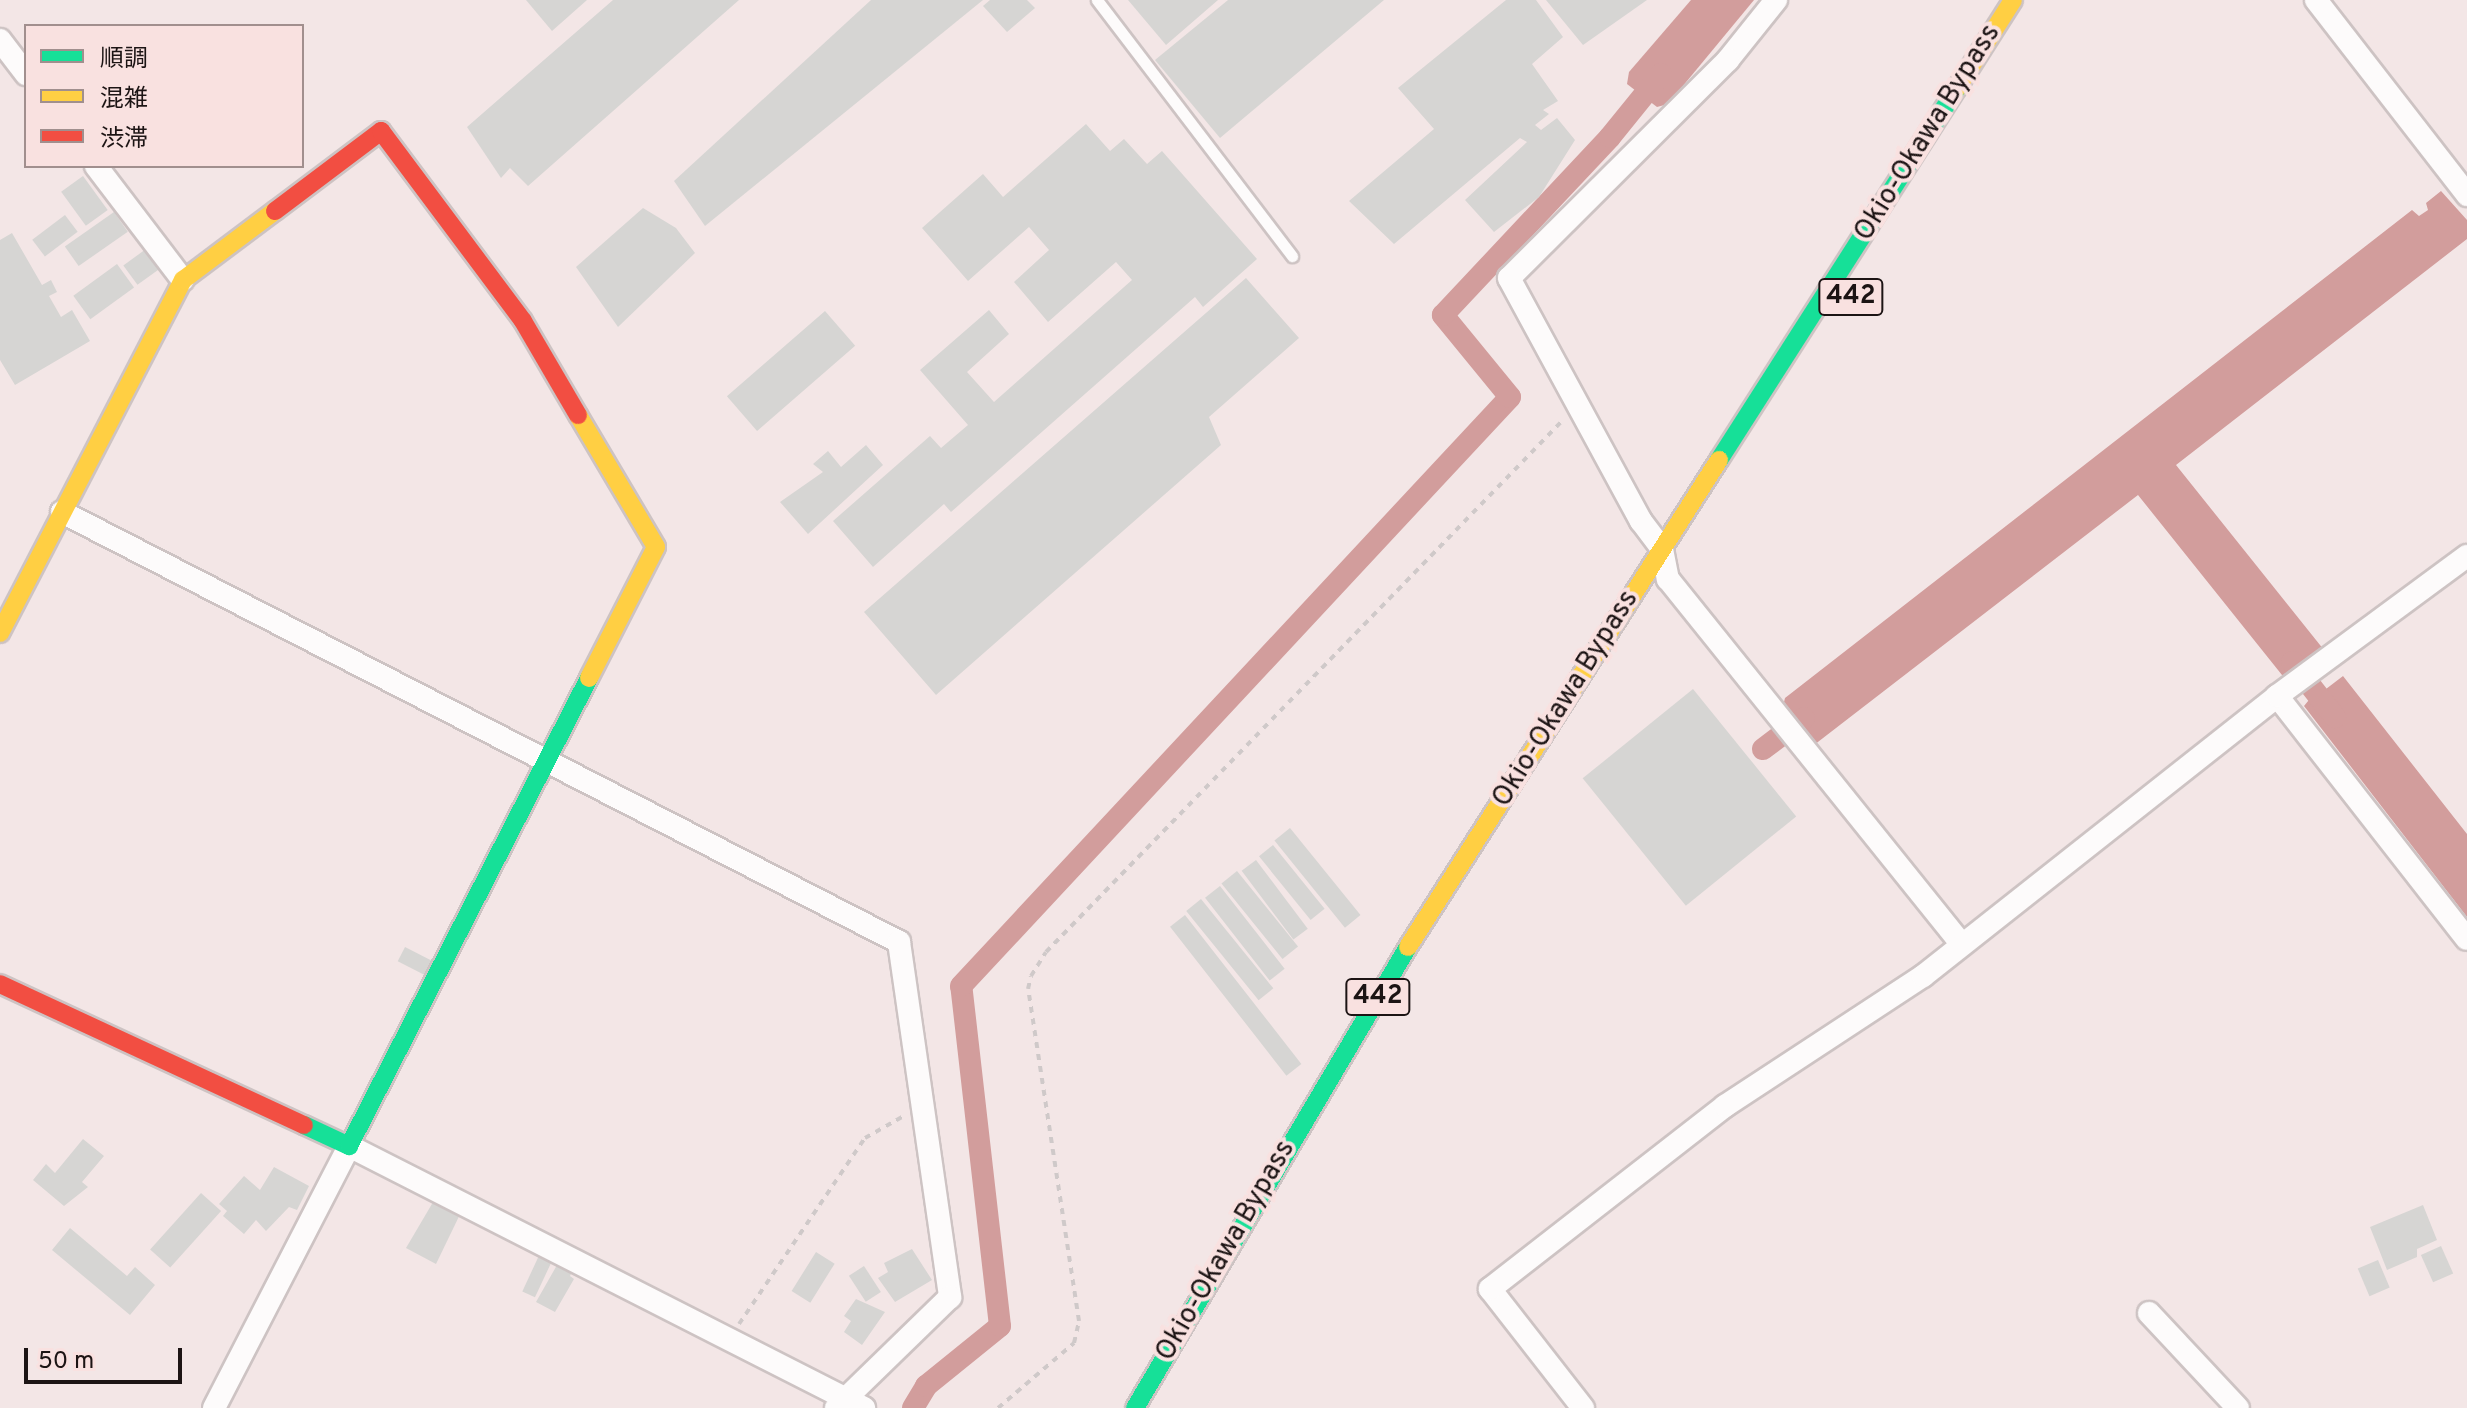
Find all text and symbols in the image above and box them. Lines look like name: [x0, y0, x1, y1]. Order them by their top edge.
street label: Okio-Okawa Bypass: [1848, 18, 2008, 248]
legend: [24, 24, 304, 168]
text: 順調: [100, 45, 148, 75]
text: 混雑: [100, 85, 148, 115]
text: 渋滞: [100, 125, 148, 155]
road number: 442: [1817, 275, 1885, 319]
street label: Okio-Okawa Bypass: [1486, 584, 1646, 814]
road number: 442: [1344, 975, 1412, 1019]
street label: Okio-Okawa Bypass: [1149, 1135, 1303, 1367]
scale bar: [28, 1332, 186, 1382]
text: 50 m: [38, 1347, 94, 1377]

